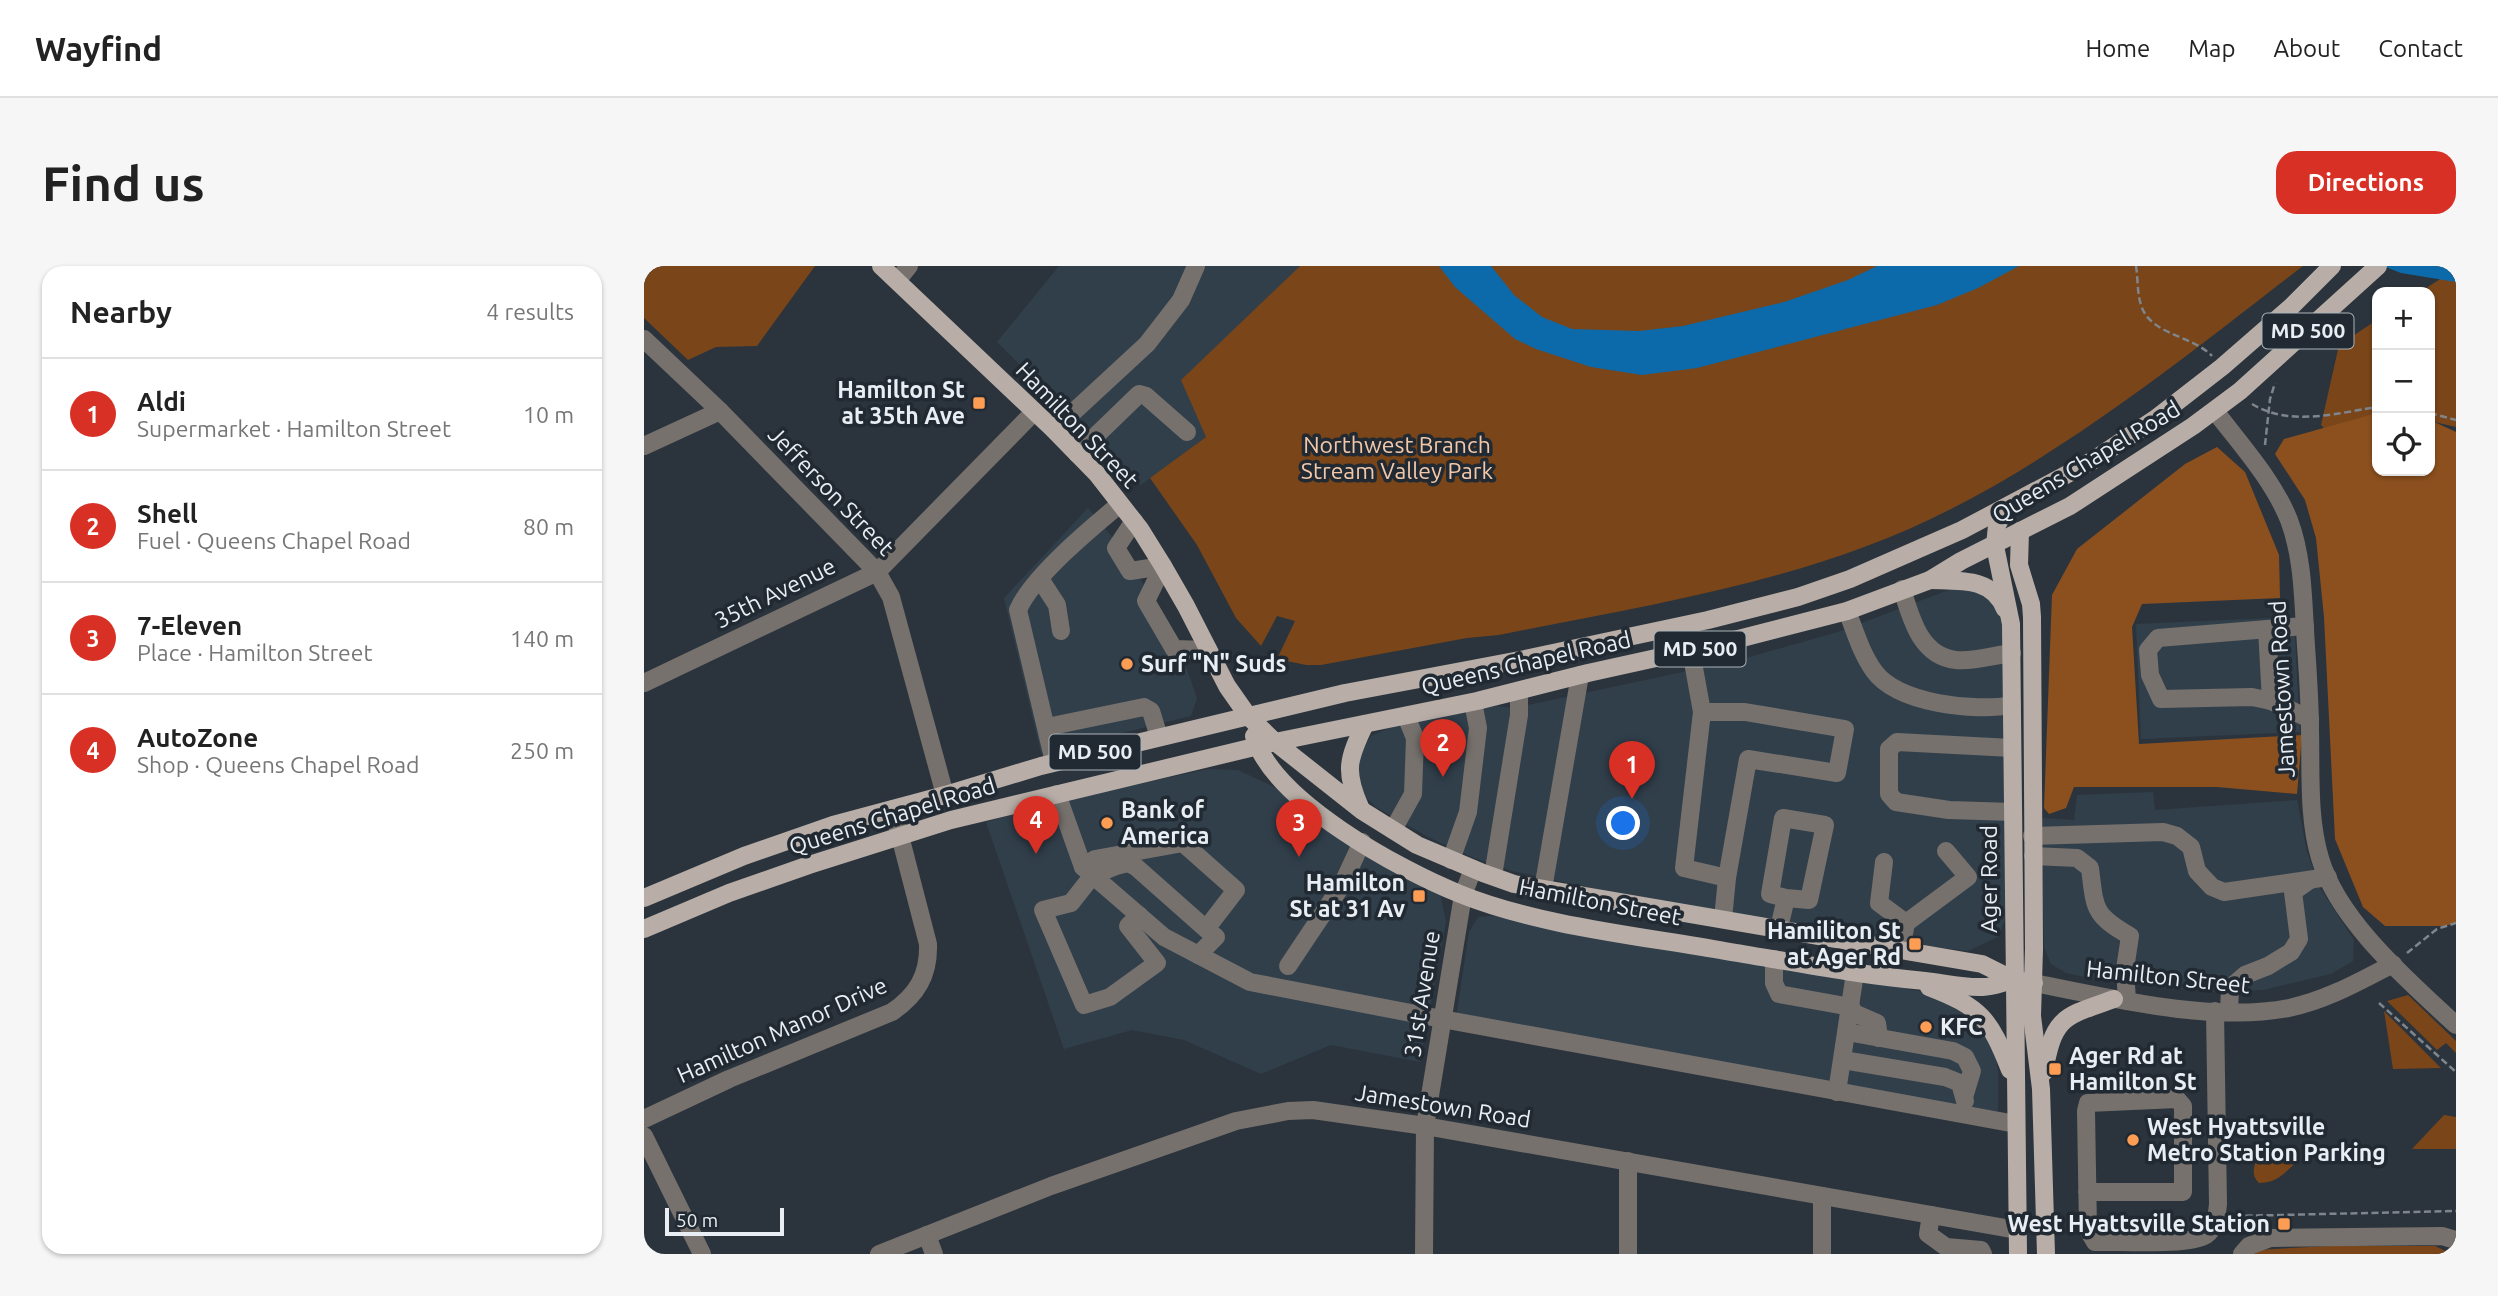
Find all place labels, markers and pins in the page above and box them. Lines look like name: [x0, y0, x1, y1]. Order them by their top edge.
place label: Hamilton St at 35th Ave: [837, 377, 965, 428]
marker: Hamilton St at 35th Ave: [971, 395, 987, 411]
place label: Surf "N" Suds: [1141, 651, 1286, 676]
marker: Surf "N" Suds: [1119, 656, 1135, 672]
pin: 2: [1420, 719, 1466, 777]
pin: 1: [1609, 741, 1655, 799]
pin: 4: [1013, 796, 1059, 854]
place label: Bank of America: [1121, 797, 1209, 848]
pin: 3: [1276, 799, 1322, 857]
marker: Bank of America: [1099, 815, 1115, 831]
place label: Hamilton St at 31 Av: [1290, 870, 1405, 921]
marker: Hamilton St at 31 Av: [1411, 888, 1427, 904]
place label: Hamiliton St at Ager Rd: [1767, 918, 1901, 969]
marker: Hamiliton St at Ager Rd: [1907, 936, 1923, 952]
place label: KFC: [1940, 1014, 1983, 1039]
marker: KFC: [1918, 1019, 1934, 1035]
place label: Ager Rd at Hamilton St: [2069, 1043, 2197, 1094]
marker: Ager Rd at Hamilton St: [2047, 1061, 2063, 1077]
place label: West Hyattsville Metro Station Parking: [2147, 1114, 2386, 1165]
marker: West Hyattsville Metro Station Parking: [2125, 1132, 2141, 1148]
place label: West Hyattsville Station: [2008, 1211, 2270, 1236]
marker: West Hyattsville Station: [2276, 1216, 2292, 1232]

